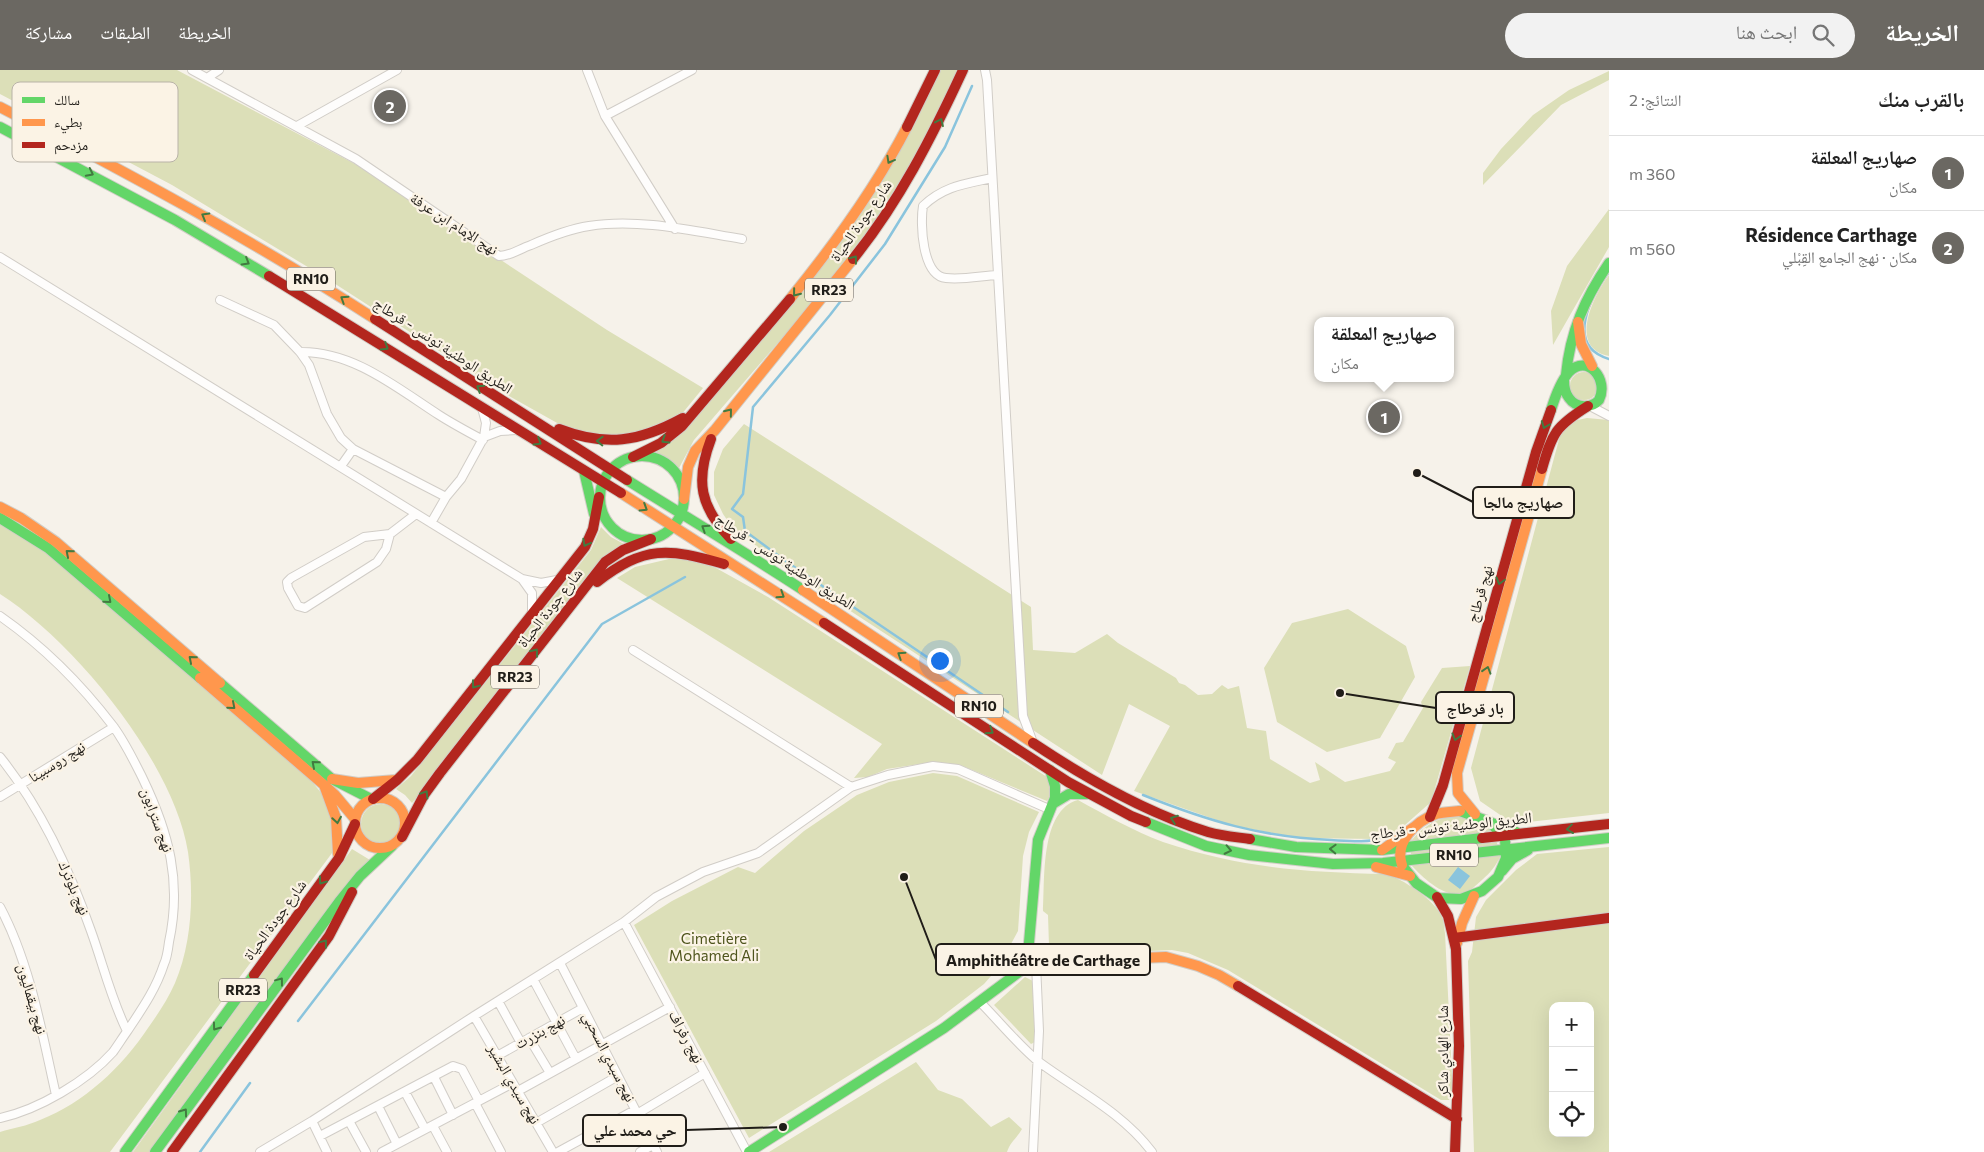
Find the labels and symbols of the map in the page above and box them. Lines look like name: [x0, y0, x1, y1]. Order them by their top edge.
legend: [12, 82, 178, 162]
pin: 2: [374, 87, 406, 125]
text: سالك: [54, 91, 80, 108]
text: بطيء: [54, 113, 83, 134]
one-way arrow: [934, 118, 944, 127]
text: مزدحم: [54, 136, 88, 155]
one-way arrow: [886, 155, 896, 164]
one-way arrow: [85, 167, 94, 177]
street label: شارع جودة الحياة: [826, 176, 897, 266]
street label: نهج الإمام ابن عرفة: [406, 188, 502, 260]
one-way arrow: [201, 212, 210, 222]
one-way arrow: [241, 256, 250, 266]
one-way arrow: [848, 256, 856, 265]
road number: RN10: [287, 268, 335, 290]
road number: RR23: [805, 278, 853, 302]
one-way arrow: [792, 287, 801, 296]
street label: الطريق الوطنية تونس - قرطاج: [370, 293, 516, 399]
one-way arrow: [340, 296, 349, 306]
one-way arrow: [379, 341, 388, 350]
one-way arrow: [477, 384, 486, 394]
pin: 1: [1368, 398, 1400, 436]
one-way arrow: [724, 409, 733, 418]
one-way arrow: [1541, 420, 1551, 429]
one-way arrow: [661, 433, 670, 443]
one-way arrow: [596, 435, 604, 446]
one-way arrow: [532, 436, 541, 445]
callout: صهاريج مالجا: [1473, 487, 1574, 518]
text: صهاريج مالجا: [1483, 492, 1563, 513]
one-way arrow: [638, 501, 647, 511]
street label: الطريق الوطنية تونس - قرطاج: [712, 509, 858, 615]
one-way arrow: [702, 525, 711, 535]
one-way arrow: [582, 538, 592, 547]
one-way arrow: [65, 549, 74, 558]
street label: نهج قرطاج: [1462, 563, 1498, 625]
street label: شارع جودة الحياة: [513, 564, 587, 652]
one-way arrow: [1495, 576, 1505, 584]
one-way arrow: [775, 589, 784, 599]
one-way arrow: [102, 594, 111, 603]
your location: [927, 648, 953, 674]
one-way arrow: [529, 649, 537, 658]
one-way arrow: [897, 651, 906, 661]
one-way arrow: [188, 656, 197, 665]
road number: RR23: [491, 666, 539, 688]
one-way arrow: [1481, 667, 1491, 675]
one-way arrow: [473, 679, 481, 688]
callout: بار قرطاج: [1436, 692, 1514, 723]
road number: RN10: [955, 694, 1003, 718]
text: بار قرطاج: [1446, 698, 1504, 719]
one-way arrow: [226, 700, 235, 709]
one-way arrow: [985, 725, 994, 735]
one-way arrow: [1451, 733, 1462, 742]
street label: نهج روسبينا: [25, 737, 89, 787]
one-way arrow: [312, 762, 321, 770]
street label: نهج سترابون: [136, 785, 178, 855]
one-way arrow: [419, 791, 428, 800]
street label: الطريق الوطنية تونس - قرطاج: [1369, 808, 1533, 844]
one-way arrow: [1170, 815, 1179, 825]
one-way arrow: [331, 816, 341, 825]
one-way arrow: [1566, 823, 1574, 834]
one-way arrow: [1224, 844, 1232, 855]
one-way arrow: [1329, 844, 1337, 855]
road number: RN10: [1430, 844, 1478, 866]
street label: نهج بلوترك: [54, 858, 94, 918]
one-way arrow: [319, 875, 328, 885]
street label: شارع جودة الحياة: [239, 876, 311, 964]
park label: Cimetière Mohamed Ali: [669, 929, 759, 964]
one-way arrow: [318, 939, 327, 949]
callout: Amphithéâtre de Carthage: [936, 944, 1150, 975]
text: Amphithéâtre de Carthage: [946, 950, 1140, 969]
street label: نهج بيقماليون: [12, 961, 52, 1037]
one-way arrow: [274, 977, 283, 987]
road number: RR23: [219, 978, 267, 1002]
street label: شارع الهادي شاكر: [1433, 1005, 1455, 1098]
street label: نهج رفراف: [664, 1007, 708, 1067]
street label: نهج سيدي السحبي: [576, 1009, 640, 1106]
street label: نهج بنزرت: [511, 1010, 569, 1054]
one-way arrow: [213, 1021, 222, 1031]
street label: نهج سيدي البشير: [481, 1039, 545, 1129]
one-way arrow: [178, 1109, 186, 1118]
callout: حي محمد علي: [583, 1115, 686, 1146]
text: حي محمد علي: [593, 1120, 677, 1143]

